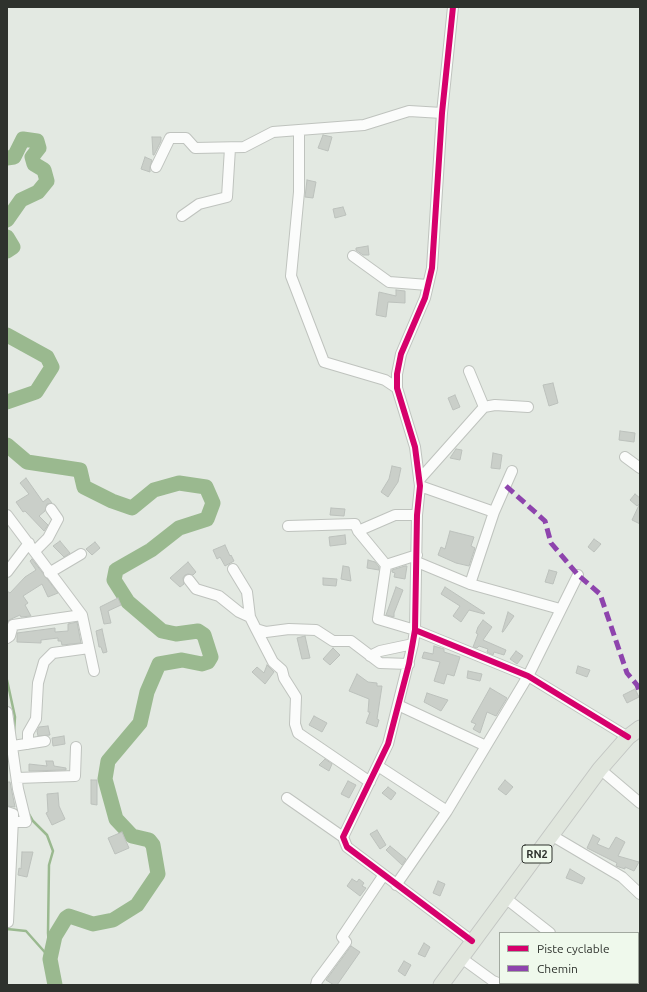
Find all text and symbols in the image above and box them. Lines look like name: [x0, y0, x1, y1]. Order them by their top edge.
road number: RN2: [522, 845, 552, 863]
legend: [499, 932, 639, 984]
text: Piste cyclable: [537, 942, 610, 955]
text: Chemin: [537, 962, 578, 975]

